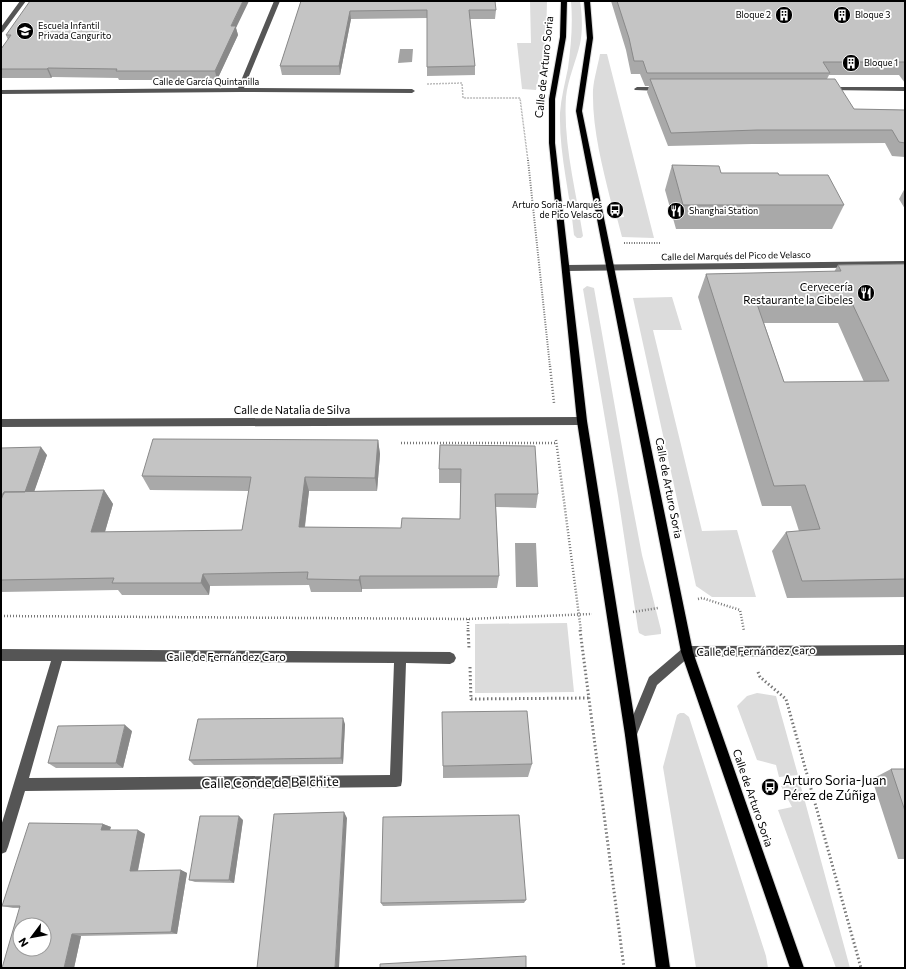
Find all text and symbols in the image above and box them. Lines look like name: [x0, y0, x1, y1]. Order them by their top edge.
building icon: Bloque 2: [774, 5, 794, 25]
building icon: Bloque 3: [832, 5, 852, 25]
place label: Bloque 2: [736, 9, 771, 20]
place label: Bloque 3: [855, 9, 890, 20]
street label: Calle de Arturo Soria: [532, 15, 555, 119]
place label: Escuela Infantil Privada Cangurito: [38, 20, 111, 41]
school or university icon: Escuela Infantil Privada Cangurito: [15, 21, 35, 41]
building icon: Bloque 1: [841, 53, 861, 73]
place label: Bloque 1: [864, 57, 898, 68]
street label: Calle de García Quintanilla: [153, 76, 260, 87]
place label: Arturo Soria-Marqués de Pico Velasco: [512, 199, 602, 220]
bus stop icon: Arturo Soria-Marqués de Pico Velasco: [605, 200, 625, 220]
restaurant icon: Shanghai Station: [666, 201, 686, 221]
place label: Shanghai Station: [689, 205, 758, 216]
street label: Calle del Marqués del Pico de Velasco: [661, 249, 811, 262]
place label: Cervecería Restaurante la Cibeles: [743, 280, 853, 306]
restaurant icon: Cervecería Restaurante la Cibeles: [856, 283, 876, 303]
street label: Calle de Natalia de Silva: [234, 403, 350, 416]
street label: Calle de Arturo Soria: [653, 436, 686, 539]
street label: Calle de Fernández Caro: [696, 643, 816, 658]
street label: Calle de Fernández Caro: [166, 650, 286, 663]
street label: Calle de Arturo Soria: [731, 747, 776, 848]
place label: Arturo Soria-Juan Pérez de Zúñiga: [783, 772, 887, 803]
street label: Calle Conde de Belchite: [201, 773, 339, 791]
bus stop icon: Arturo Soria-Juan Pérez de Zúñiga: [760, 777, 780, 797]
north arrow: [12, 917, 52, 957]
text: N: [15, 936, 31, 950]

